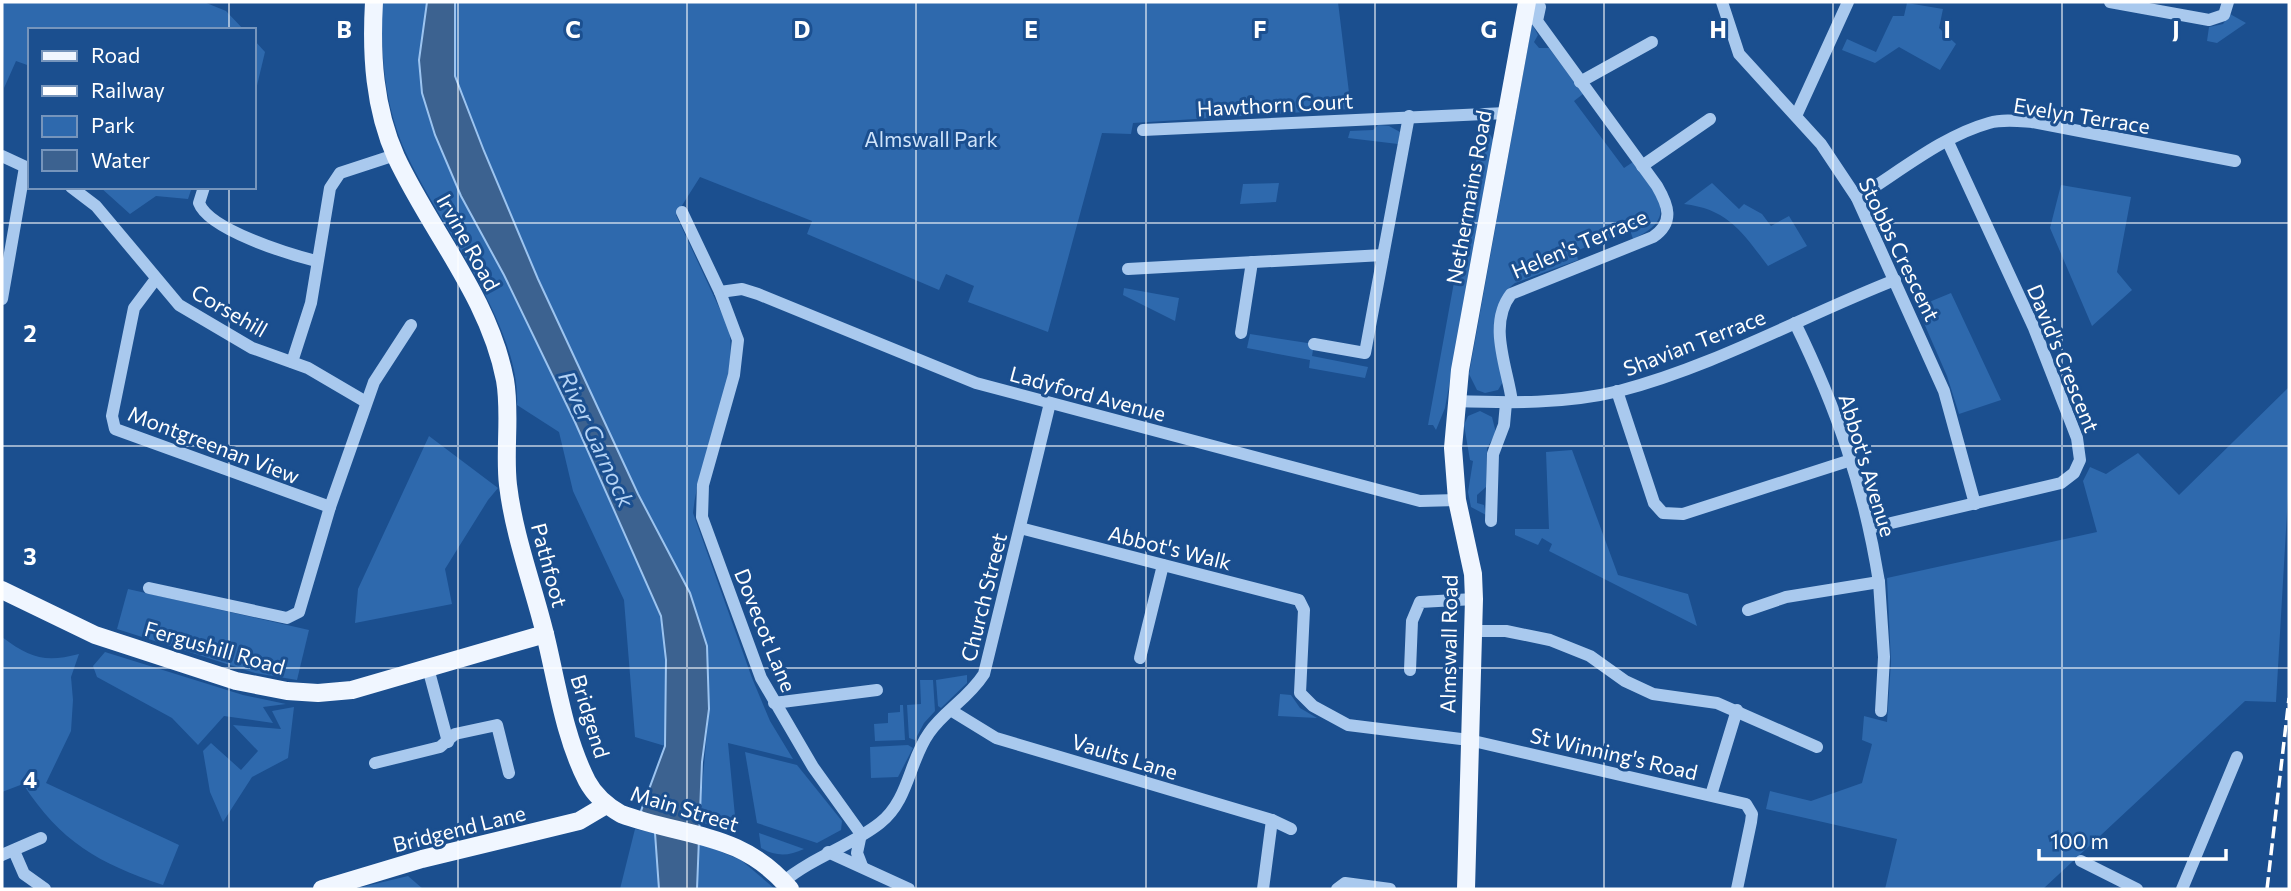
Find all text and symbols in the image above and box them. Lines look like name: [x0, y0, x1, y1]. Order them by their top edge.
text: B: [336, 15, 352, 43]
text: C: [565, 15, 581, 43]
text: D: [794, 15, 811, 43]
text: E: [1024, 15, 1038, 43]
text: F: [1253, 15, 1267, 43]
text: G: [1481, 15, 1497, 43]
text: H: [1709, 15, 1727, 43]
text: I: [1943, 15, 1951, 43]
text: J: [2172, 15, 2180, 43]
legend: [28, 28, 256, 189]
text: Road: [91, 42, 140, 67]
text: Railway: [91, 77, 165, 102]
street label: Hawthorn Court: [1196, 87, 1354, 121]
street label: Evelyn Terrace: [2012, 92, 2152, 138]
street label: Nethermains Road: [1440, 108, 1496, 286]
text: Park: [91, 112, 135, 137]
park label: Almswall Park: [864, 126, 998, 151]
text: Water: [91, 147, 150, 172]
street label: Stobbs Crescent: [1854, 173, 1946, 325]
street label: Irvine Road: [432, 189, 506, 295]
street label: Helen's Terrace: [1507, 203, 1651, 283]
street label: Corsehill: [188, 278, 272, 342]
street label: David's Crescent: [2023, 280, 2105, 436]
street label: Shavian Terrace: [1619, 303, 1769, 381]
text: 2: [23, 319, 37, 347]
street label: Ladyford Avenue: [1007, 360, 1169, 426]
water label: River Garnock: [553, 366, 641, 512]
street label: Abbot's Avenue: [1834, 390, 1902, 540]
street label: Montgreenan View: [125, 400, 303, 488]
street label: Pathfoot: [527, 520, 573, 610]
street label: Abbot's Walk: [1106, 520, 1234, 574]
street label: Church Street: [955, 530, 1011, 664]
text: 3: [23, 542, 37, 570]
street label: Dovecot Lane: [730, 565, 802, 695]
street label: Almswall Road: [1434, 574, 1462, 714]
street label: Fergushill Road: [142, 615, 288, 679]
street label: Bridgend: [566, 671, 616, 761]
street label: St Winning's Road: [1528, 722, 1700, 784]
street label: Vaults Lane: [1069, 728, 1181, 784]
text: 4: [23, 765, 37, 793]
street label: Main Street: [628, 780, 742, 836]
street label: Bridgend Lane: [390, 799, 528, 857]
scale bar: [2039, 818, 2226, 862]
text: 100 m: [2050, 828, 2109, 853]

